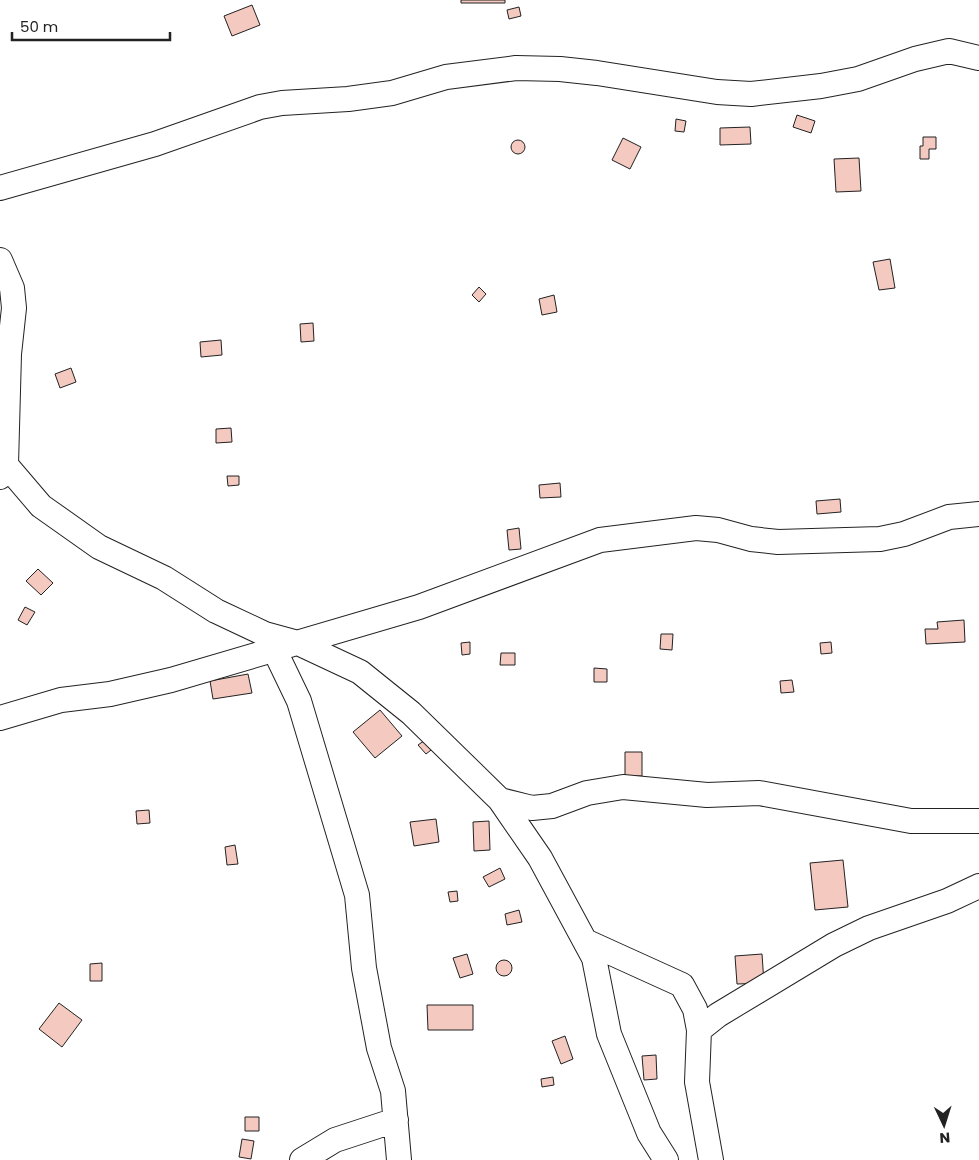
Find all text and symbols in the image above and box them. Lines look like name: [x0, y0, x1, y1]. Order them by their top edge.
scale bar: [12, 10, 170, 42]
text: 50 m: [20, 16, 58, 37]
north arrow: [919, 1100, 969, 1150]
text: N: [939, 1128, 951, 1148]

